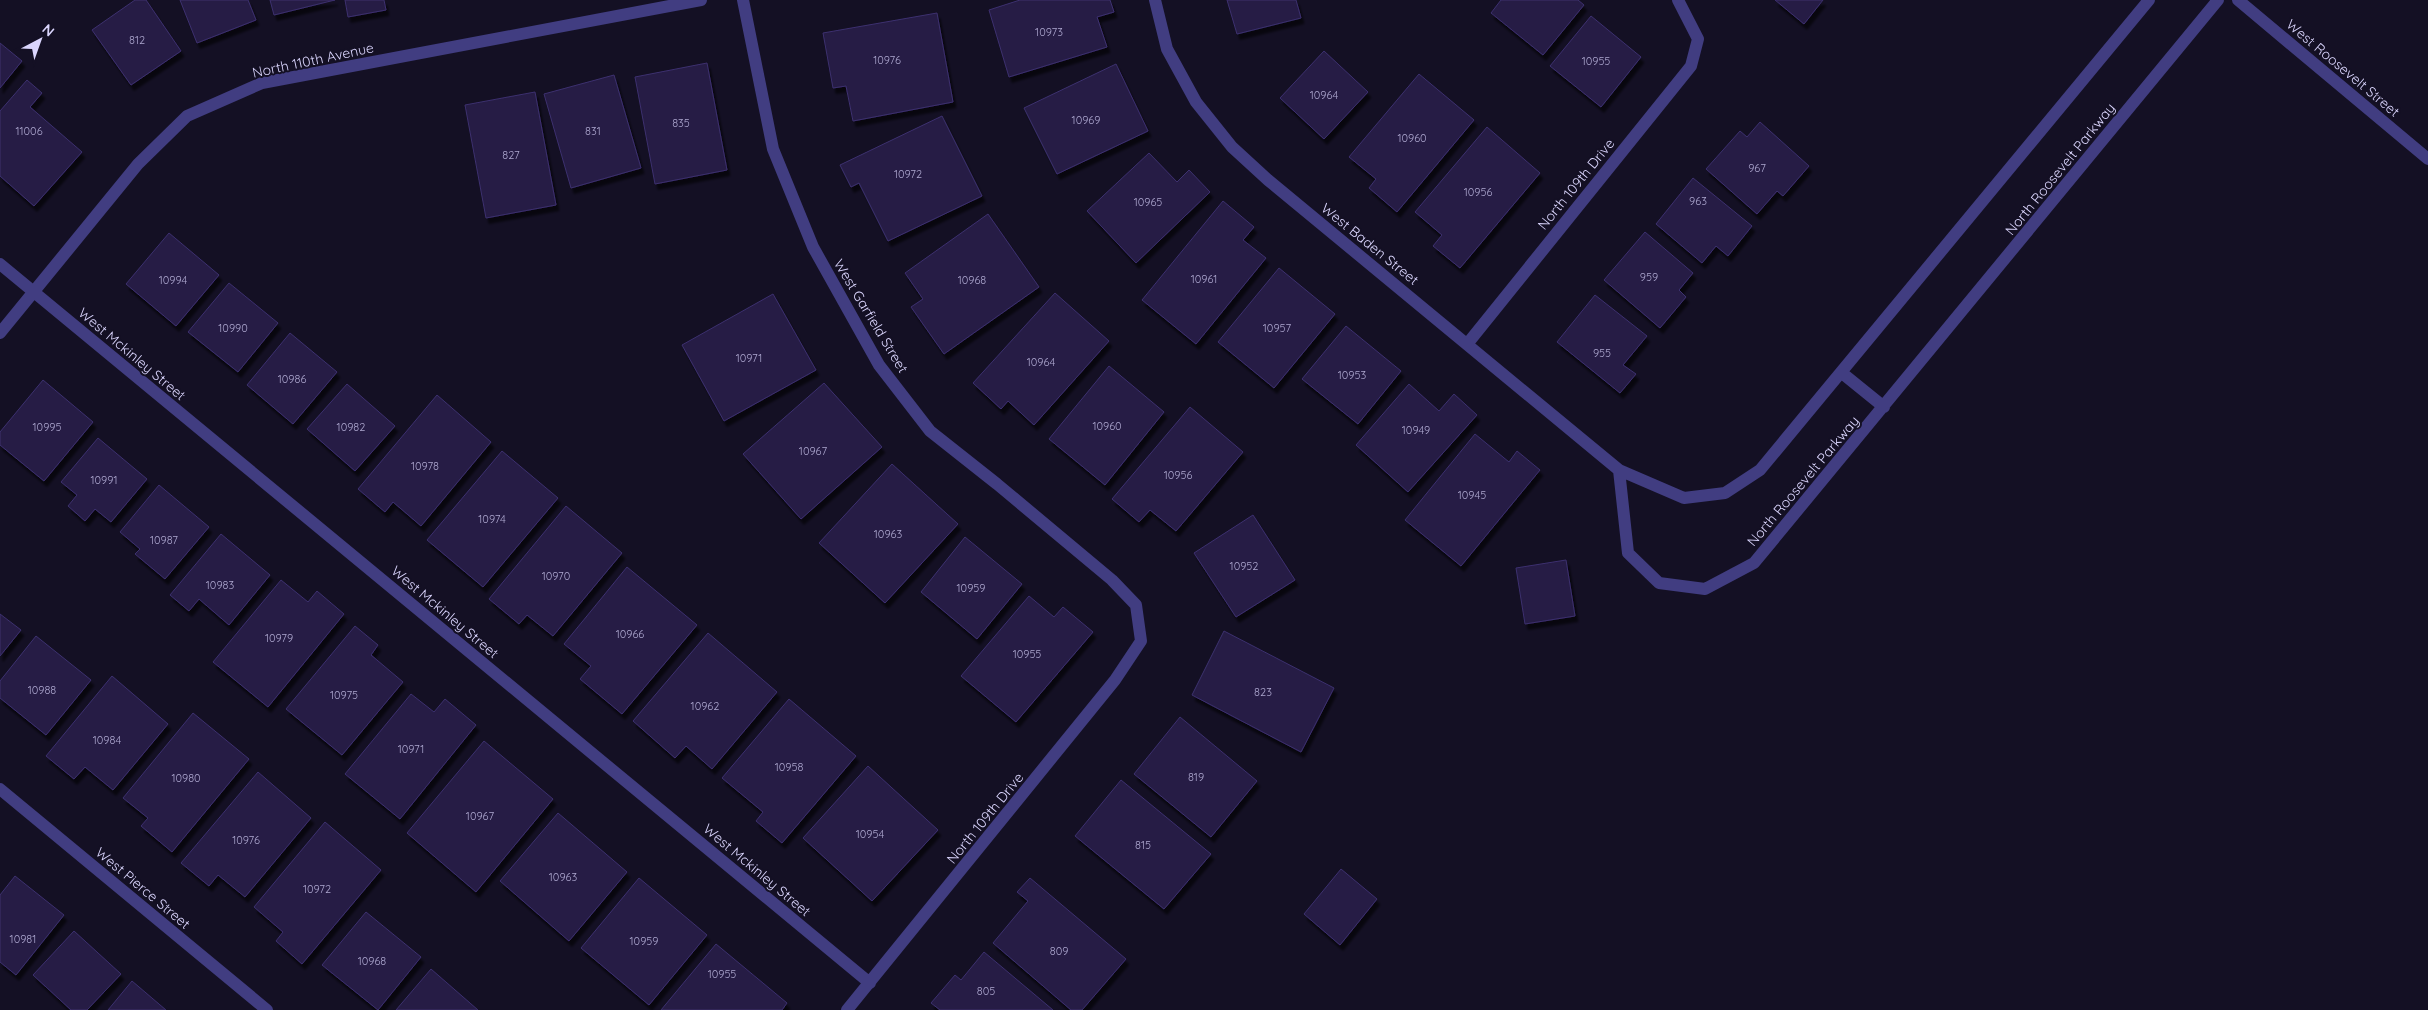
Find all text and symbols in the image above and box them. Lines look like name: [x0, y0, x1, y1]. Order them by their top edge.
north arrow: [15, 15, 65, 65]
street label: West Roosevelt Street: [2283, 15, 2403, 121]
text: N: [39, 20, 58, 40]
house number: 10973: [1035, 25, 1063, 39]
house number: 812: [129, 33, 145, 47]
street label: North 110th Avenue: [251, 38, 375, 82]
house number: 10976: [873, 53, 901, 67]
house number: 10955: [1582, 54, 1610, 68]
house number: 10964: [1310, 88, 1339, 102]
street label: North Roosevelt Parkway: [2001, 99, 2119, 239]
house number: 10969: [1072, 113, 1100, 127]
house number: 835: [672, 116, 690, 130]
house number: 11006: [15, 124, 43, 138]
house number: 831: [585, 124, 601, 138]
house number: 10960: [1397, 131, 1427, 145]
street label: North 109th Drive: [1534, 135, 1618, 233]
house number: 827: [502, 148, 520, 162]
house number: 967: [1748, 161, 1766, 175]
house number: 10972: [894, 167, 922, 181]
house number: 10956: [1464, 185, 1492, 199]
house number: 963: [1689, 194, 1707, 208]
house number: 10965: [1134, 195, 1162, 209]
street label: West Baden Street: [1318, 199, 1423, 289]
street label: West Garfield Street: [830, 256, 912, 376]
house number: 959: [1640, 270, 1658, 284]
house number: 10961: [1191, 272, 1217, 286]
house number: 10994: [159, 273, 188, 287]
house number: 10968: [958, 273, 986, 287]
street label: West Mckinley Street: [75, 304, 190, 404]
house number: 10990: [218, 321, 248, 335]
house number: 10957: [1263, 321, 1292, 335]
house number: 955: [1593, 346, 1611, 360]
house number: 10971: [736, 351, 762, 365]
house number: 10964: [1027, 355, 1056, 369]
house number: 10953: [1338, 368, 1366, 382]
house number: 10986: [278, 372, 306, 386]
street label: North Roosevelt Parkway: [1743, 412, 1863, 550]
house number: 10960: [1092, 419, 1122, 433]
house number: 10995: [33, 420, 61, 434]
house number: 10982: [337, 420, 365, 434]
house number: 10949: [1402, 423, 1430, 437]
house number: 10967: [799, 444, 828, 458]
house number: 10978: [411, 459, 439, 473]
house number: 10956: [1164, 468, 1192, 482]
house number: 10991: [90, 473, 118, 487]
house number: 10945: [1458, 488, 1486, 502]
house number: 10974: [478, 512, 506, 526]
house number: 10963: [874, 527, 902, 541]
house number: 10987: [150, 533, 178, 547]
house number: 10952: [1230, 559, 1258, 573]
street label: West Mckinley Street: [388, 562, 503, 662]
house number: 10970: [542, 569, 570, 583]
house number: 10983: [206, 578, 234, 592]
house number: 10959: [957, 581, 985, 595]
house number: 10966: [616, 627, 644, 641]
house number: 10979: [265, 631, 293, 645]
house number: 10955: [1013, 647, 1041, 661]
house number: 10988: [28, 683, 56, 697]
house number: 823: [1254, 685, 1272, 699]
house number: 10975: [330, 688, 358, 702]
house number: 10962: [691, 699, 719, 713]
house number: 10984: [93, 733, 121, 747]
house number: 10971: [398, 742, 424, 756]
house number: 10958: [775, 760, 803, 774]
street label: North 109th Drive: [943, 769, 1027, 867]
house number: 819: [1188, 770, 1204, 784]
house number: 10980: [171, 771, 201, 785]
house number: 10967: [466, 809, 495, 823]
street label: West Mckinley Street: [700, 820, 815, 920]
house number: 10954: [856, 827, 884, 841]
house number: 10976: [232, 833, 260, 847]
house number: 815: [1135, 838, 1151, 852]
street label: West Pierce Street: [92, 843, 194, 933]
house number: 10963: [549, 870, 577, 884]
house number: 10972: [303, 882, 331, 896]
house number: 10981: [10, 932, 36, 946]
house number: 10959: [630, 934, 658, 948]
house number: 809: [1050, 944, 1068, 958]
house number: 10968: [358, 954, 386, 968]
house number: 10955: [708, 967, 736, 981]
house number: 805: [977, 984, 995, 998]

